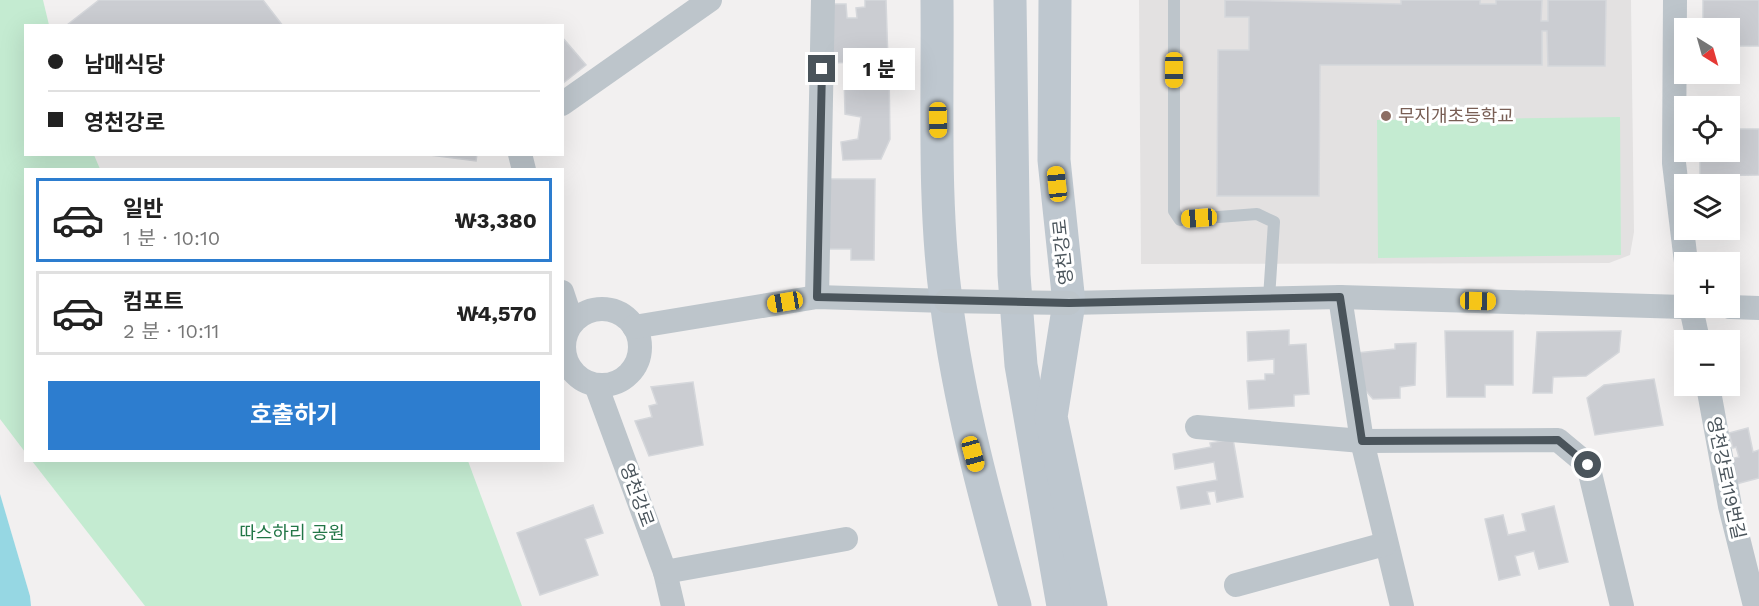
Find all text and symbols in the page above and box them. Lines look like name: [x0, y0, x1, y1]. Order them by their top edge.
north arrow: [1674, 18, 1740, 84]
map controls: [1674, 18, 1740, 396]
callout: 1 분: [843, 48, 915, 90]
text: 남매식당: [84, 52, 165, 77]
car: [1165, 52, 1183, 88]
route end: [808, 55, 835, 82]
text: 1 분: [863, 57, 895, 81]
button: locate: [1674, 96, 1740, 162]
car: [929, 102, 947, 138]
place label: 무지개초등학교: [1398, 105, 1514, 126]
marker: 무지개초등학교: [1379, 109, 1393, 123]
text: 영천강로: [84, 110, 165, 135]
car: [1046, 165, 1068, 203]
button: layers: [1674, 174, 1740, 240]
icon: car: [51, 193, 105, 247]
text: 일반: [123, 196, 163, 221]
text: ₩3,380: [455, 208, 537, 233]
car: [1180, 208, 1218, 228]
street label: 영천강로: [1049, 218, 1076, 286]
text: 1 분 · 10:10: [123, 226, 220, 250]
button: +: [1674, 252, 1740, 318]
icon: car: [51, 286, 105, 340]
text: 컴포트: [123, 289, 184, 314]
car: [766, 290, 804, 314]
car: [1460, 292, 1496, 310]
text: ₩4,570: [456, 301, 537, 326]
text: 2 분 · 10:11: [123, 319, 219, 343]
button: −: [1674, 330, 1740, 396]
button: 호출하기: [48, 381, 540, 450]
street label: 영천강로119번길: [1703, 415, 1750, 541]
car: [960, 434, 986, 474]
route start: [1574, 451, 1601, 478]
street label: 영천강로: [616, 460, 659, 530]
park label: 따스하리 공원: [239, 522, 345, 543]

